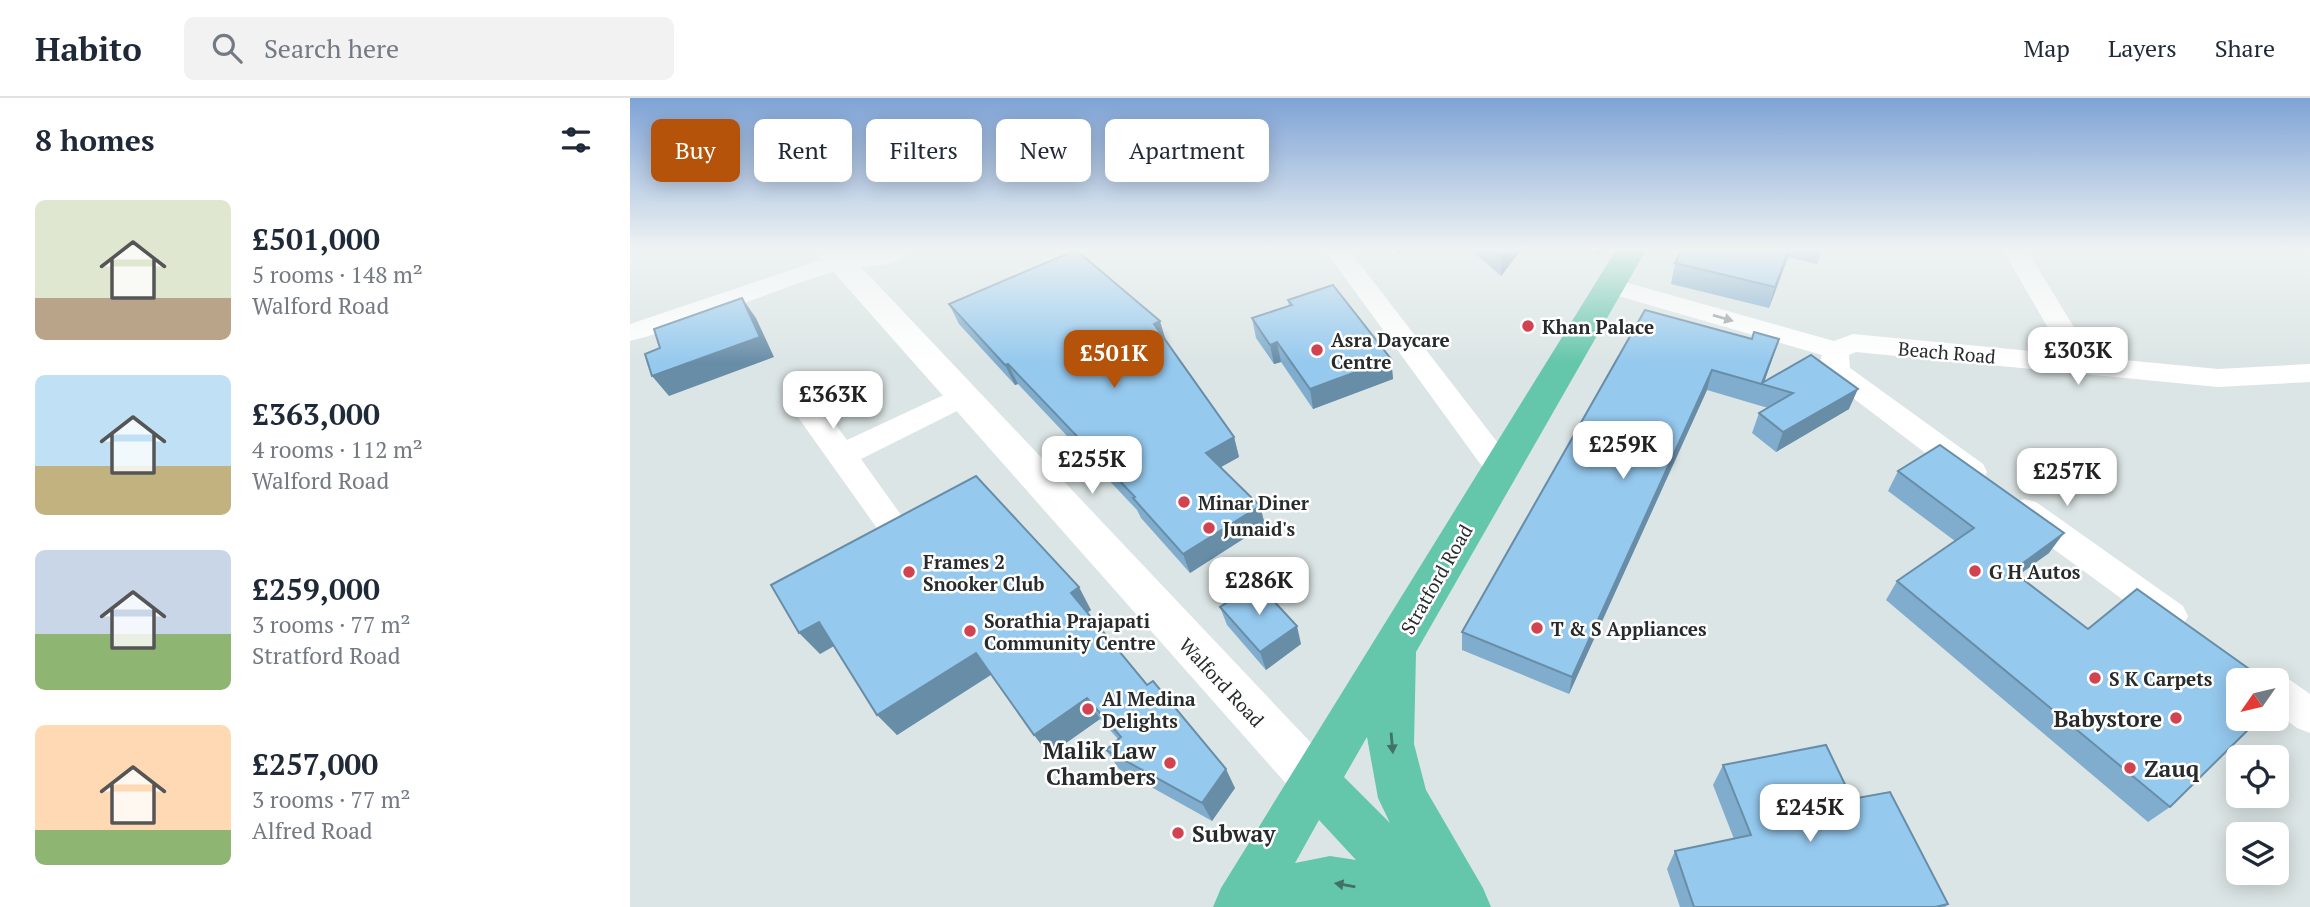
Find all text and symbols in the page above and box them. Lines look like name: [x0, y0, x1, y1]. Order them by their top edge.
search box: [184, 17, 674, 80]
text: Habito: [35, 27, 142, 70]
icon: search: [208, 29, 246, 67]
text: Search here: [264, 31, 399, 65]
text: Map: [2023, 32, 2070, 64]
text: Layers: [2108, 32, 2177, 64]
text: Share: [2215, 32, 2275, 64]
chip: Buy: [651, 119, 740, 182]
chip: Rent: [754, 119, 852, 182]
chip: Filters: [866, 119, 982, 182]
chip: New: [996, 119, 1091, 182]
chip: Apartment: [1105, 119, 1269, 182]
text: 8 homes: [35, 120, 154, 160]
icon: filters: [557, 121, 595, 159]
text: £501,000: [252, 219, 380, 259]
icon: home: [91, 228, 175, 312]
text: 5 rooms · 148 m²: [252, 259, 423, 290]
text: Walford Road: [252, 290, 389, 321]
one-way arrow: [1712, 313, 1734, 324]
place label: Khan Palace: [1542, 314, 1654, 339]
marker: Khan Palace: [1520, 318, 1536, 334]
place label: Asra Daycare Centre: [1331, 327, 1450, 374]
pin: £303K: [2029, 328, 2127, 387]
pin: £501K: [1065, 330, 1163, 390]
text: £303K: [2044, 334, 2112, 365]
street label: Beach Road: [1897, 335, 1997, 369]
text: £501K: [1080, 337, 1148, 368]
marker: Asra Daycare Centre: [1309, 342, 1325, 358]
pin: £363K: [784, 372, 882, 431]
text: £363K: [799, 378, 867, 409]
text: £363,000: [252, 394, 380, 434]
icon: home: [91, 403, 175, 487]
pin: £259K: [1574, 422, 1672, 481]
text: £259K: [1589, 428, 1657, 459]
text: 4 rooms · 112 m²: [252, 434, 423, 465]
pin: £255K: [1043, 436, 1141, 496]
text: £255K: [1058, 443, 1126, 474]
pin: £257K: [2018, 448, 2116, 508]
text: £257K: [2033, 455, 2101, 486]
text: Walford Road: [252, 465, 389, 496]
place label: Minar Diner: [1198, 490, 1310, 515]
marker: Minar Diner: [1176, 494, 1192, 510]
place label: Junaid's: [1223, 516, 1296, 541]
street label: Stratford Road: [1395, 519, 1478, 638]
marker: Junaid's: [1201, 520, 1217, 536]
place label: Frames 2 Snooker Club: [923, 549, 1044, 596]
pin: £286K: [1210, 558, 1308, 617]
place label: G H Autos: [1989, 559, 2081, 584]
marker: G H Autos: [1967, 563, 1983, 579]
marker: Frames 2 Snooker Club: [901, 564, 917, 580]
text: £286K: [1225, 564, 1293, 595]
text: £259,000: [252, 569, 380, 609]
icon: home: [91, 578, 175, 662]
place label: Sorathia Prajapati Community Centre: [984, 608, 1156, 655]
text: 3 rooms · 77 m²: [252, 609, 411, 640]
place label: T & S Appliances: [1551, 616, 1707, 641]
marker: T & S Appliances: [1529, 620, 1545, 636]
marker: Sorathia Prajapati Community Centre: [962, 623, 978, 639]
street label: Walford Road: [1174, 632, 1270, 732]
text: Stratford Road: [252, 640, 401, 671]
place label: S K Carpets: [2109, 666, 2213, 691]
north arrow: [2226, 668, 2289, 732]
map controls: [2226, 668, 2289, 885]
marker: S K Carpets: [2087, 670, 2103, 686]
place label: Al Medina Delights: [1102, 686, 1196, 733]
marker: Al Medina Delights: [1080, 701, 1096, 717]
place label: Babystore: [2053, 703, 2162, 734]
marker: Babystore: [2168, 710, 2184, 726]
one-way arrow: [1387, 732, 1398, 754]
place label: Malik Law Chambers: [1043, 735, 1157, 792]
text: £257,000: [252, 744, 378, 784]
button: locate: [2226, 745, 2289, 808]
icon: home: [91, 753, 175, 837]
place label: Zauq: [2144, 753, 2200, 784]
marker: Malik Law Chambers: [1162, 755, 1178, 771]
marker: Zauq: [2122, 760, 2138, 776]
text: 3 rooms · 77 m²: [252, 784, 411, 815]
pin: £245K: [1761, 784, 1859, 844]
text: £245K: [1776, 791, 1844, 822]
text: Alfred Road: [252, 815, 373, 846]
place label: Subway: [1192, 818, 1276, 849]
button: layers: [2226, 822, 2289, 885]
marker: Subway: [1170, 825, 1186, 841]
one-way arrow: [1334, 879, 1356, 890]

